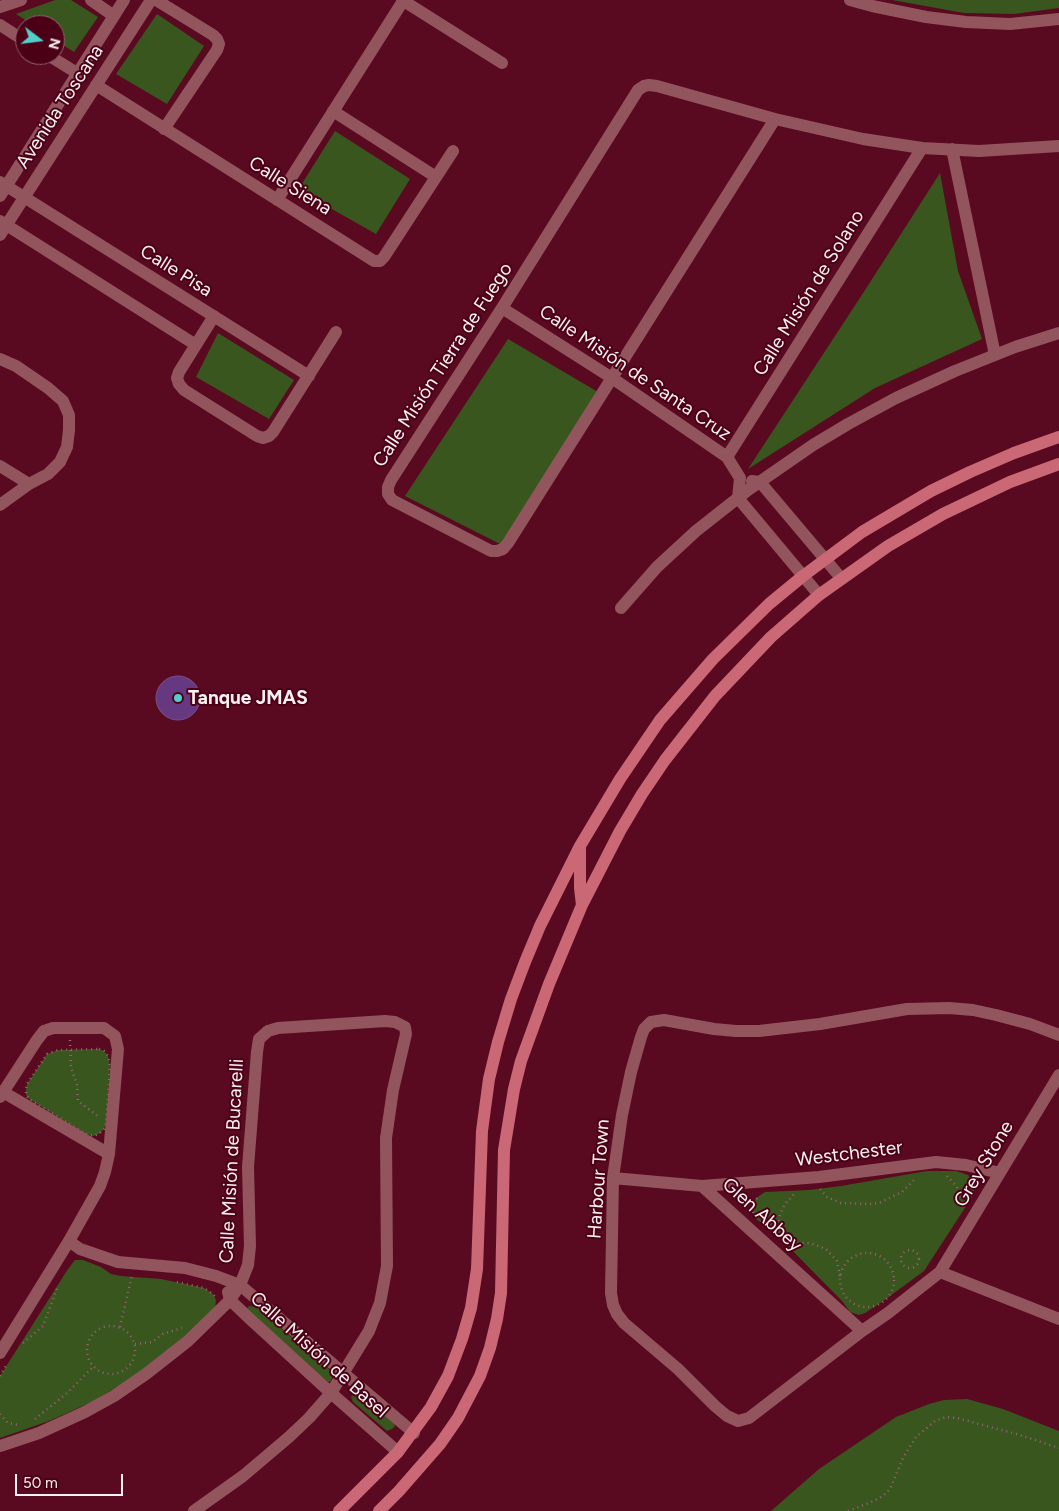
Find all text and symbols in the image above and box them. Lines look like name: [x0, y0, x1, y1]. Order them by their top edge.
north arrow: [15, 15, 65, 65]
text: N: [44, 36, 64, 51]
street label: Avenida Toscana: [12, 41, 108, 173]
street label: Calle Siena: [244, 152, 336, 220]
street label: Calle Misión de Solano: [749, 206, 869, 380]
street label: Calle Pisa: [136, 240, 216, 302]
street label: Calle Misión Tierra de Fuego: [368, 259, 518, 471]
street label: Calle Misión de Santa Cruz: [535, 300, 735, 446]
place label: Tanque JMAS: [188, 687, 308, 709]
marker: Tanque JMAS: [172, 692, 184, 704]
street label: Calle Misión de Bucarelli: [215, 1058, 249, 1264]
street label: Grey Stone: [949, 1117, 1019, 1211]
street label: Harbour Town: [583, 1118, 615, 1240]
street label: Westchester: [794, 1136, 904, 1172]
street label: Glen Abbey: [717, 1173, 807, 1257]
street label: Calle Misión de Basel: [245, 1287, 393, 1423]
scale bar: [18, 1464, 125, 1496]
text: 50 m: [23, 1474, 58, 1492]

